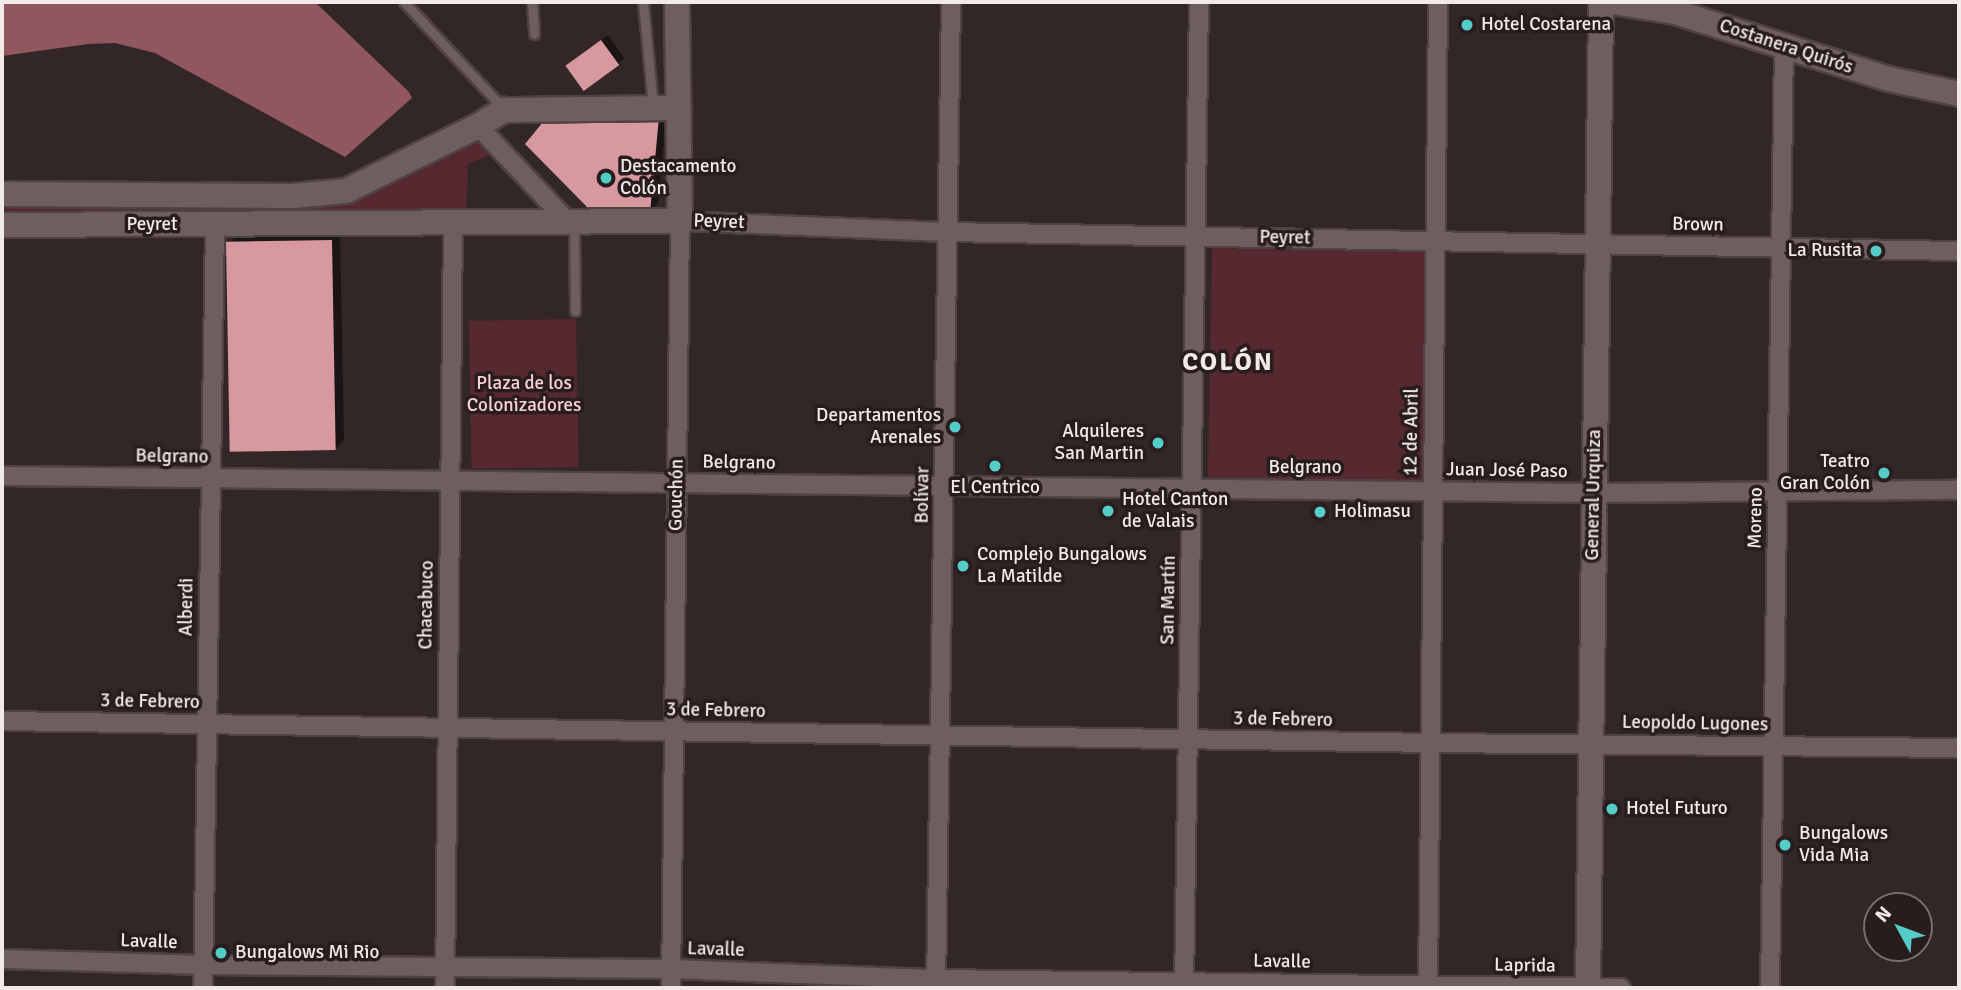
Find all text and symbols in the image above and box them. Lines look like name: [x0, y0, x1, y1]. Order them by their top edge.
place label: Hotel Costarena: [1481, 14, 1611, 36]
street label: Costanera Quirós: [1716, 15, 1856, 79]
marker: Hotel Costarena: [1459, 17, 1475, 33]
place label: Destacamento Colón: [620, 156, 736, 200]
marker: Destacamento Colón: [598, 170, 614, 186]
street label: Peyret: [693, 210, 745, 234]
street label: Brown: [1672, 213, 1724, 237]
street label: Peyret: [126, 214, 178, 236]
street label: Peyret: [1259, 226, 1311, 250]
place label: La Rusita: [1787, 240, 1862, 262]
marker: La Rusita: [1868, 243, 1884, 259]
district label: COLÓN: [1183, 347, 1273, 379]
park label: Plaza de los Colonizadores: [467, 373, 581, 417]
street label: 12 de Abril: [1400, 388, 1424, 476]
place label: Departamentos Arenales: [816, 405, 941, 449]
marker: Departamentos Arenales: [947, 419, 963, 435]
place label: Alquileres San Martin: [1055, 421, 1144, 465]
street label: General Urquiza: [1581, 429, 1607, 561]
marker: Alquileres San Martin: [1150, 435, 1166, 451]
street label: Belgrano: [135, 445, 209, 469]
street label: Belgrano: [702, 451, 776, 475]
place label: Teatro Gran Colón: [1780, 451, 1870, 495]
street label: Belgrano: [1268, 457, 1342, 479]
marker: El Centrico: [987, 458, 1003, 474]
street label: Gouchón: [665, 459, 689, 531]
street label: Juan José Paso: [1446, 459, 1568, 483]
marker: Teatro Gran Colón: [1876, 465, 1892, 481]
street label: Bolívar: [911, 466, 935, 524]
place label: El Centrico: [950, 477, 1040, 499]
street label: Moreno: [1744, 487, 1768, 549]
place label: Hotel Canton de Valais: [1122, 489, 1228, 533]
place label: Holimasu: [1334, 501, 1411, 523]
marker: Hotel Canton de Valais: [1100, 503, 1116, 519]
marker: Holimasu: [1312, 504, 1328, 520]
place label: Complejo Bungalows La Matilde: [977, 544, 1147, 588]
street label: San Martín: [1157, 555, 1181, 645]
marker: Complejo Bungalows La Matilde: [955, 558, 971, 574]
street label: Chacabuco: [415, 560, 439, 650]
street label: Alberdi: [175, 578, 199, 636]
street label: 3 de Febrero: [100, 690, 200, 714]
street label: 3 de Febrero: [666, 699, 766, 723]
street label: 3 de Febrero: [1233, 708, 1333, 732]
street label: Leopoldo Lugones: [1622, 711, 1768, 737]
place label: Hotel Futuro: [1626, 798, 1728, 820]
marker: Hotel Futuro: [1604, 801, 1620, 817]
place label: Bungalows Vida Mia: [1799, 823, 1888, 867]
marker: Bungalows Vida Mia: [1777, 837, 1793, 853]
north arrow: [1863, 892, 1933, 962]
text: N: [1870, 902, 1897, 927]
street label: Lavalle: [120, 930, 178, 954]
street label: Lavalle: [687, 938, 745, 962]
place label: Bungalows Mi Rio: [235, 942, 379, 964]
marker: Bungalows Mi Rio: [213, 945, 229, 961]
street label: Lavalle: [1253, 950, 1311, 974]
street label: Laprida: [1494, 954, 1556, 978]

